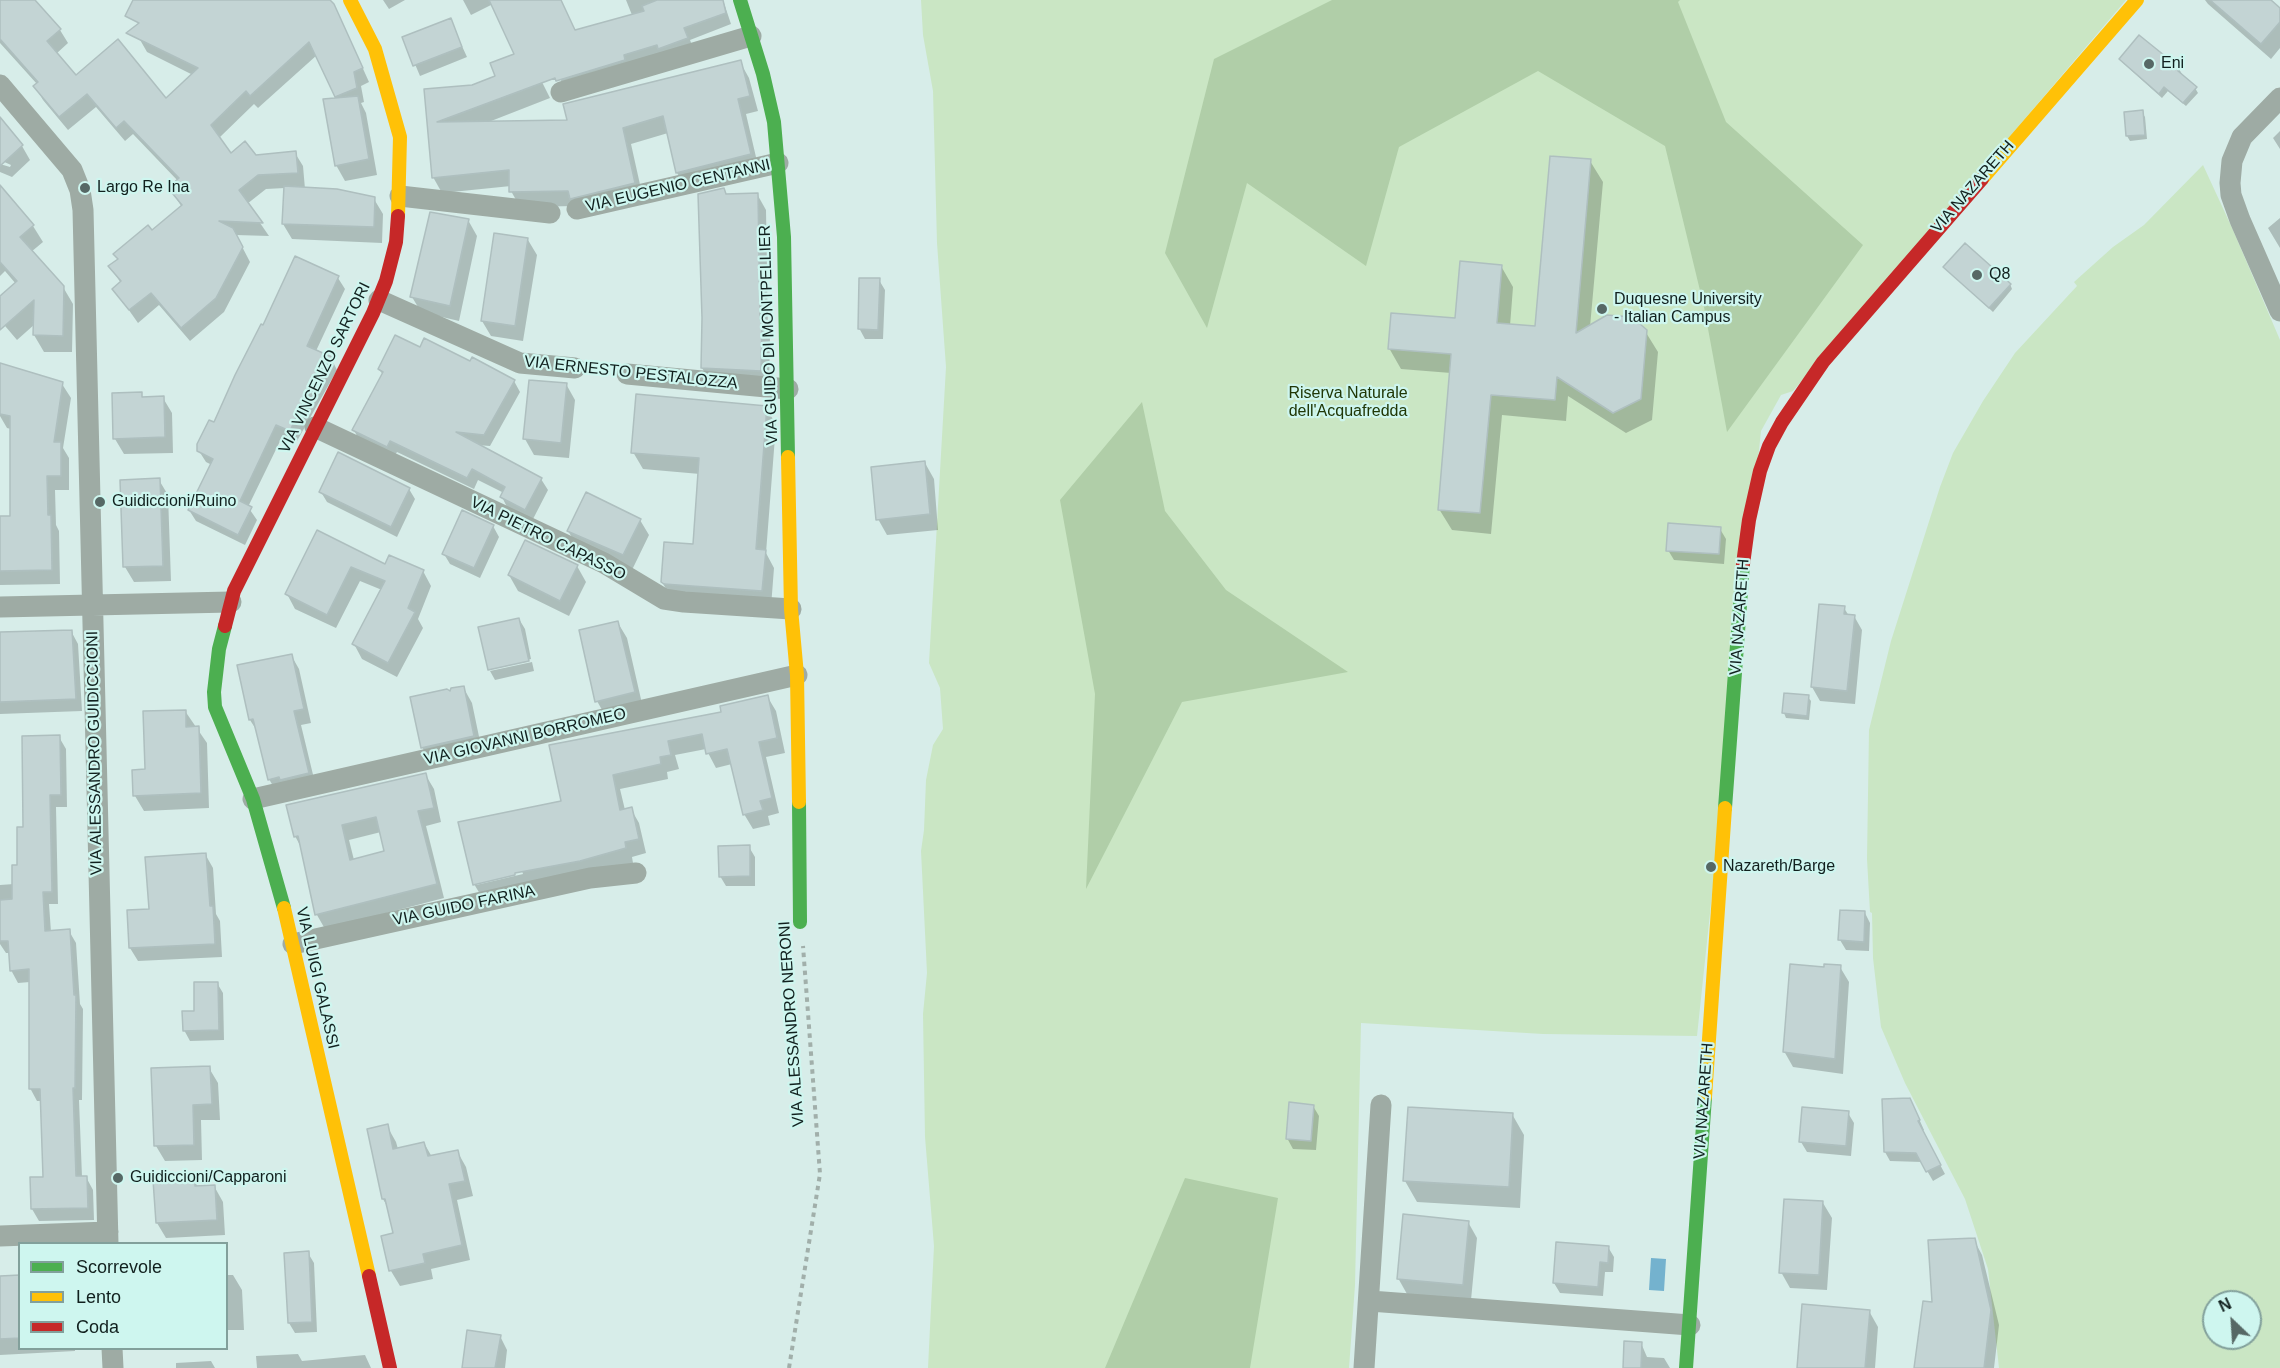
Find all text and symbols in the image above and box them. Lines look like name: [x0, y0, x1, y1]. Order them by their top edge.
place label: Eni: [2161, 54, 2184, 74]
marker: Eni: [2142, 57, 2156, 71]
street label: VIA NAZARETH: [1928, 137, 2018, 237]
street label: VIA EUGENIO CENTANNI: [584, 155, 772, 217]
place label: Largo Re Ina: [97, 178, 190, 198]
marker: Largo Re Ina: [78, 181, 92, 195]
street label: VIA GUIDO DI MONTPELLIER: [756, 224, 782, 446]
place label: Q8: [1989, 265, 2010, 285]
marker: Q8: [1970, 268, 1984, 282]
street label: VIA VINCENZO SARTORI: [275, 279, 375, 457]
place label: Duquesne University - Italian Campus: [1614, 290, 1762, 328]
marker: Duquesne University - Italian Campus: [1595, 302, 1609, 316]
street label: VIA ERNESTO PESTALOZZA: [523, 352, 739, 394]
park label: Riserva Naturale dell'Acquafredda: [1288, 384, 1408, 422]
place label: Guidiccioni/Ruino: [112, 492, 237, 512]
street label: VIA PIETRO CAPASSO: [467, 493, 629, 585]
marker: Guidiccioni/Ruino: [93, 495, 107, 509]
street label: VIA NAZARETH: [1726, 558, 1754, 676]
street label: VIA ALESSANDRO GUIDICCIONI: [83, 631, 107, 875]
street label: VIA GIOVANNI BORROMEO: [422, 704, 628, 770]
place label: Nazareth/Barge: [1723, 857, 1835, 877]
marker: Nazareth/Barge: [1704, 860, 1718, 874]
street label: VIA GUIDO FARINA: [391, 882, 537, 930]
street label: VIA LUIGI GALASSI: [291, 905, 343, 1051]
street label: VIA ALESSANDRO NERONI: [775, 920, 809, 1128]
street label: VIA NAZARETH: [1690, 1042, 1718, 1160]
place label: Guidiccioni/Capparoni: [130, 1168, 287, 1188]
marker: Guidiccioni/Capparoni: [111, 1171, 125, 1185]
legend: [18, 1242, 228, 1350]
text: Scorrevole: [76, 1257, 162, 1277]
text: Lento: [76, 1287, 121, 1307]
north arrow: [2202, 1290, 2262, 1350]
text: N: [2216, 1295, 2234, 1315]
text: Coda: [76, 1317, 119, 1337]

